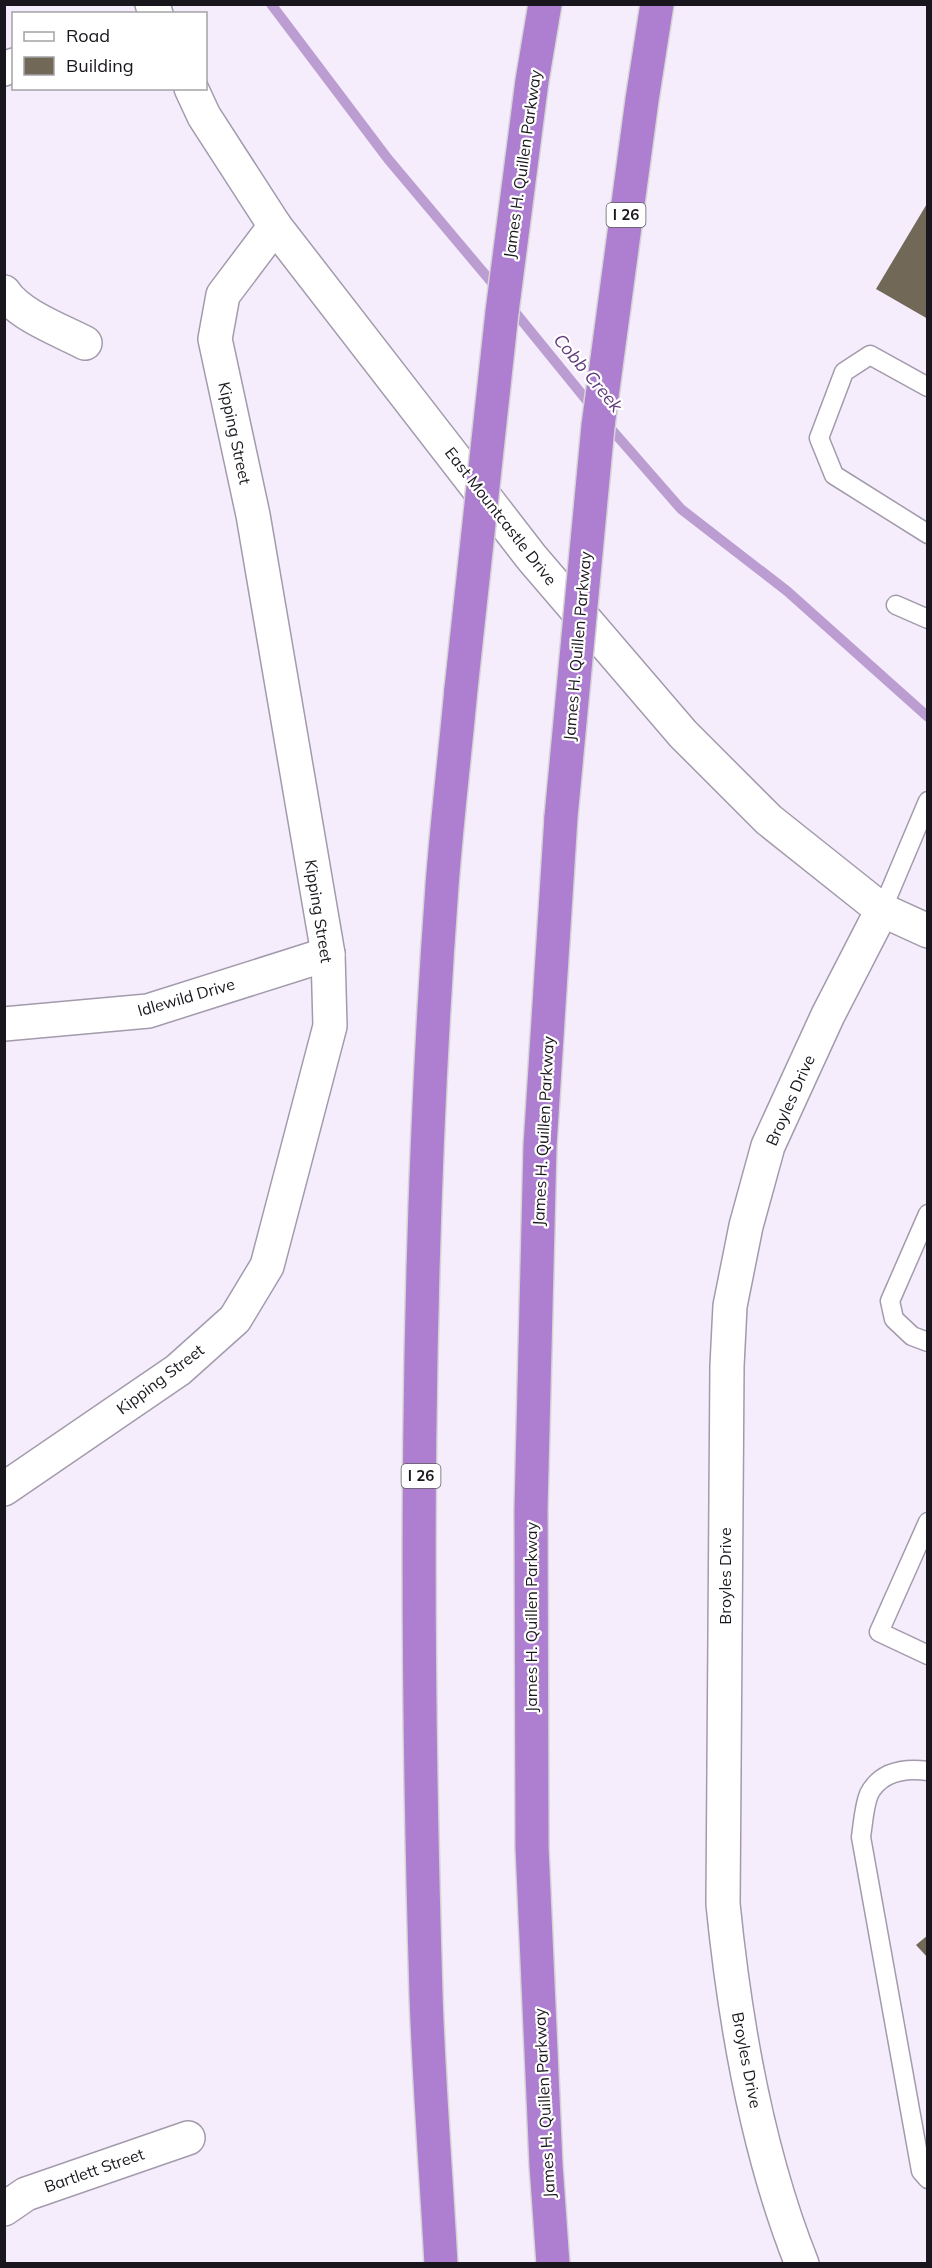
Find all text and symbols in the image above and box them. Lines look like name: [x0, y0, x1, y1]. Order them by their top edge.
legend: [12, 12, 207, 90]
text: Road: [66, 24, 110, 47]
text: Building: [66, 54, 134, 77]
street label: James H. Quillen Parkway: [499, 68, 545, 260]
road number: I 26: [606, 203, 646, 227]
water label: Cobb Creek: [549, 329, 628, 417]
street label: Kipping Street: [214, 380, 256, 487]
street label: East Mountcastle Drive: [441, 443, 561, 589]
street label: James H. Quillen Parkway: [559, 550, 595, 742]
street label: Kipping Street: [301, 858, 337, 965]
street label: Idlewild Drive: [135, 974, 237, 1020]
street label: James H. Quillen Parkway: [528, 1035, 558, 1227]
street label: Broyles Drive: [761, 1051, 819, 1149]
street label: Kipping Street: [112, 1339, 208, 1418]
road number: I 26: [402, 1464, 440, 1488]
street label: James H. Quillen Parkway: [521, 1521, 541, 1712]
street label: Broyles Drive: [715, 1527, 735, 1625]
street label: James H. Quillen Parkway: [529, 2007, 559, 2199]
street label: Broyles Drive: [728, 2010, 766, 2110]
street label: Bartlett Street: [41, 2143, 147, 2196]

